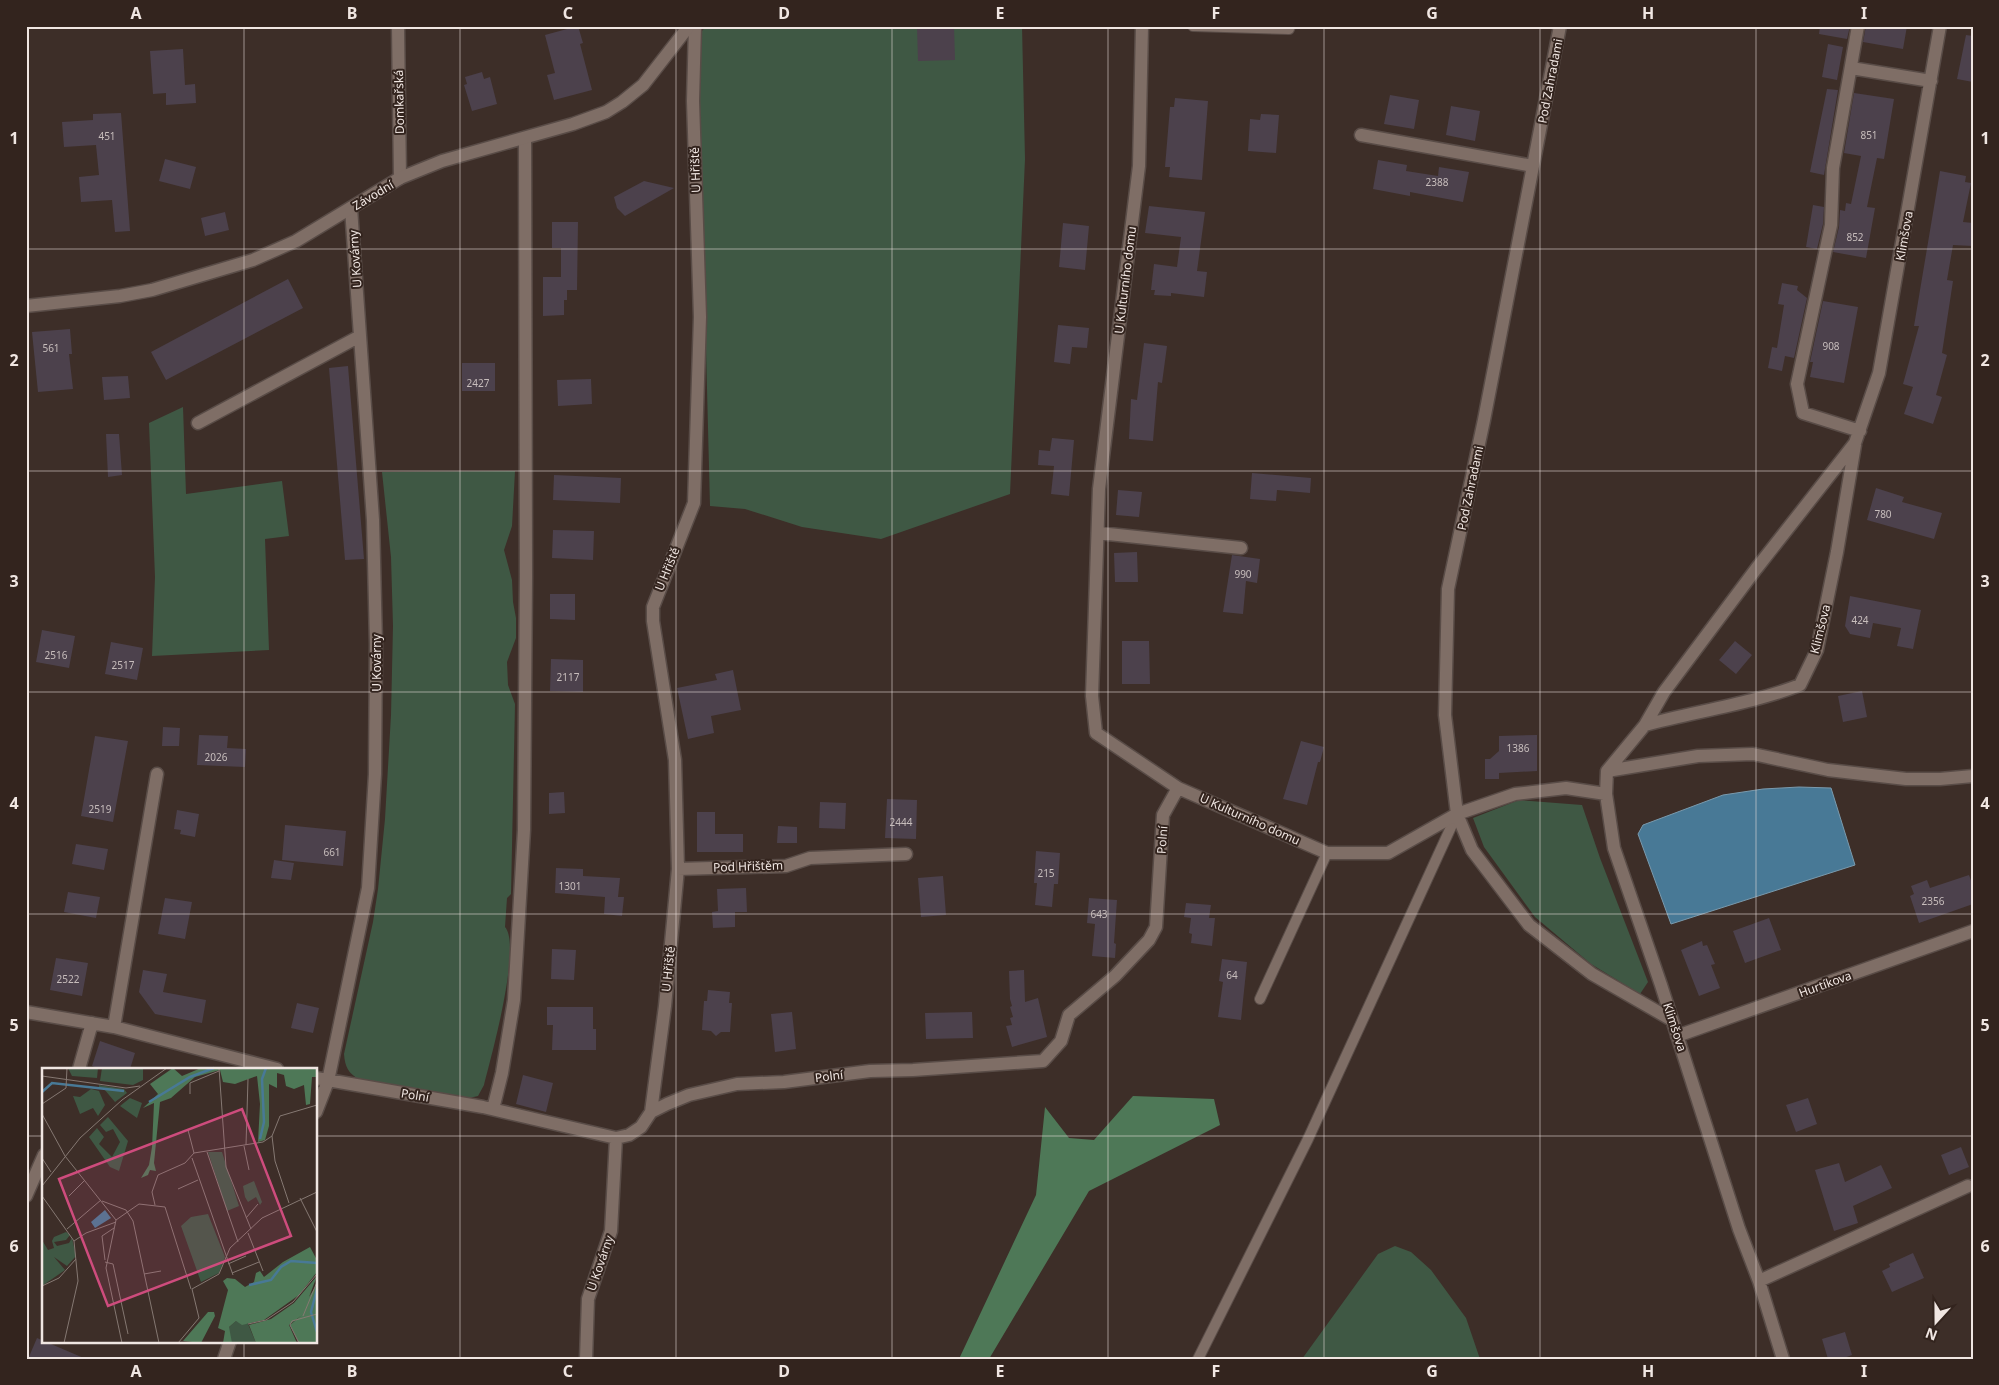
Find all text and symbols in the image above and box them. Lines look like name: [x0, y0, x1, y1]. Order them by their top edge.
text: A: [130, 2, 142, 24]
text: B: [347, 2, 357, 24]
text: C: [563, 2, 573, 24]
text: D: [778, 2, 790, 24]
text: E: [996, 2, 1005, 24]
text: F: [1212, 2, 1220, 24]
text: G: [1426, 2, 1438, 24]
text: H: [1642, 2, 1654, 24]
text: I: [1861, 2, 1867, 24]
street label: Pod Zahradami: [1533, 37, 1567, 125]
street label: Domkařská: [390, 70, 408, 134]
text: 1: [9, 127, 19, 149]
text: 1: [1980, 127, 1990, 149]
house number: 851: [1860, 128, 1878, 142]
house number: 451: [98, 129, 116, 143]
street label: U Hřiště: [686, 147, 704, 193]
house number: 2388: [1426, 175, 1449, 189]
street label: Závodní: [349, 176, 397, 214]
street label: Klimšova: [1891, 210, 1917, 262]
street label: U Kulturního domu: [1110, 225, 1140, 335]
street label: U Kovárny: [344, 229, 365, 288]
house number: 852: [1846, 230, 1864, 244]
house number: 908: [1822, 339, 1840, 353]
house number: 561: [42, 341, 60, 355]
text: 2: [9, 349, 19, 371]
text: 2: [1980, 349, 1990, 371]
house number: 2427: [467, 376, 490, 390]
street label: Pod Zahradami: [1453, 444, 1487, 532]
house number: 780: [1874, 507, 1892, 521]
street label: U Hřiště: [651, 544, 684, 593]
house number: 990: [1234, 567, 1252, 581]
text: 3: [9, 570, 19, 592]
text: 3: [1980, 570, 1990, 592]
street label: Klimšova: [1806, 602, 1834, 656]
house number: 424: [1851, 613, 1869, 627]
street label: U Kovárny: [368, 633, 385, 692]
house number: 2516: [45, 648, 68, 662]
house number: 2517: [112, 658, 135, 672]
house number: 2117: [557, 670, 580, 684]
house number: 1386: [1507, 741, 1530, 755]
house number: 2026: [205, 750, 228, 764]
street label: U Kulturního domu: [1197, 789, 1303, 849]
text: 4: [9, 792, 19, 814]
text: 4: [1980, 792, 1990, 814]
house number: 2519: [89, 802, 112, 816]
house number: 2444: [890, 815, 913, 829]
street label: Polní: [1153, 824, 1172, 855]
house number: 661: [323, 845, 341, 859]
street label: Pod Hřištěm: [713, 856, 783, 876]
house number: 215: [1037, 866, 1055, 880]
house number: 1301: [559, 879, 581, 893]
house number: 2356: [1922, 894, 1945, 908]
house number: 643: [1090, 907, 1108, 921]
street label: U Hřiště: [657, 945, 679, 993]
street label: Hurtíkova: [1796, 967, 1854, 1001]
house number: 64: [1226, 968, 1238, 982]
house number: 2522: [57, 972, 80, 986]
street label: Klimšova: [1659, 1000, 1691, 1054]
text: 5: [9, 1014, 19, 1036]
text: 5: [1980, 1014, 1990, 1036]
street label: Polní: [814, 1066, 845, 1086]
inset map: [42, 1068, 318, 1342]
street label: Polní: [400, 1084, 431, 1106]
street label: U Kovárny: [583, 1232, 618, 1293]
text: 6: [9, 1235, 19, 1257]
text: 6: [1980, 1235, 1990, 1257]
north arrow: [1912, 1298, 1962, 1348]
text: N: [1922, 1324, 1940, 1346]
text: A: [130, 1360, 142, 1382]
text: B: [347, 1360, 357, 1382]
text: C: [563, 1360, 573, 1382]
text: D: [778, 1360, 790, 1382]
text: E: [996, 1360, 1005, 1382]
text: F: [1212, 1360, 1220, 1382]
text: G: [1426, 1360, 1438, 1382]
text: H: [1642, 1360, 1654, 1382]
text: I: [1861, 1360, 1867, 1382]

